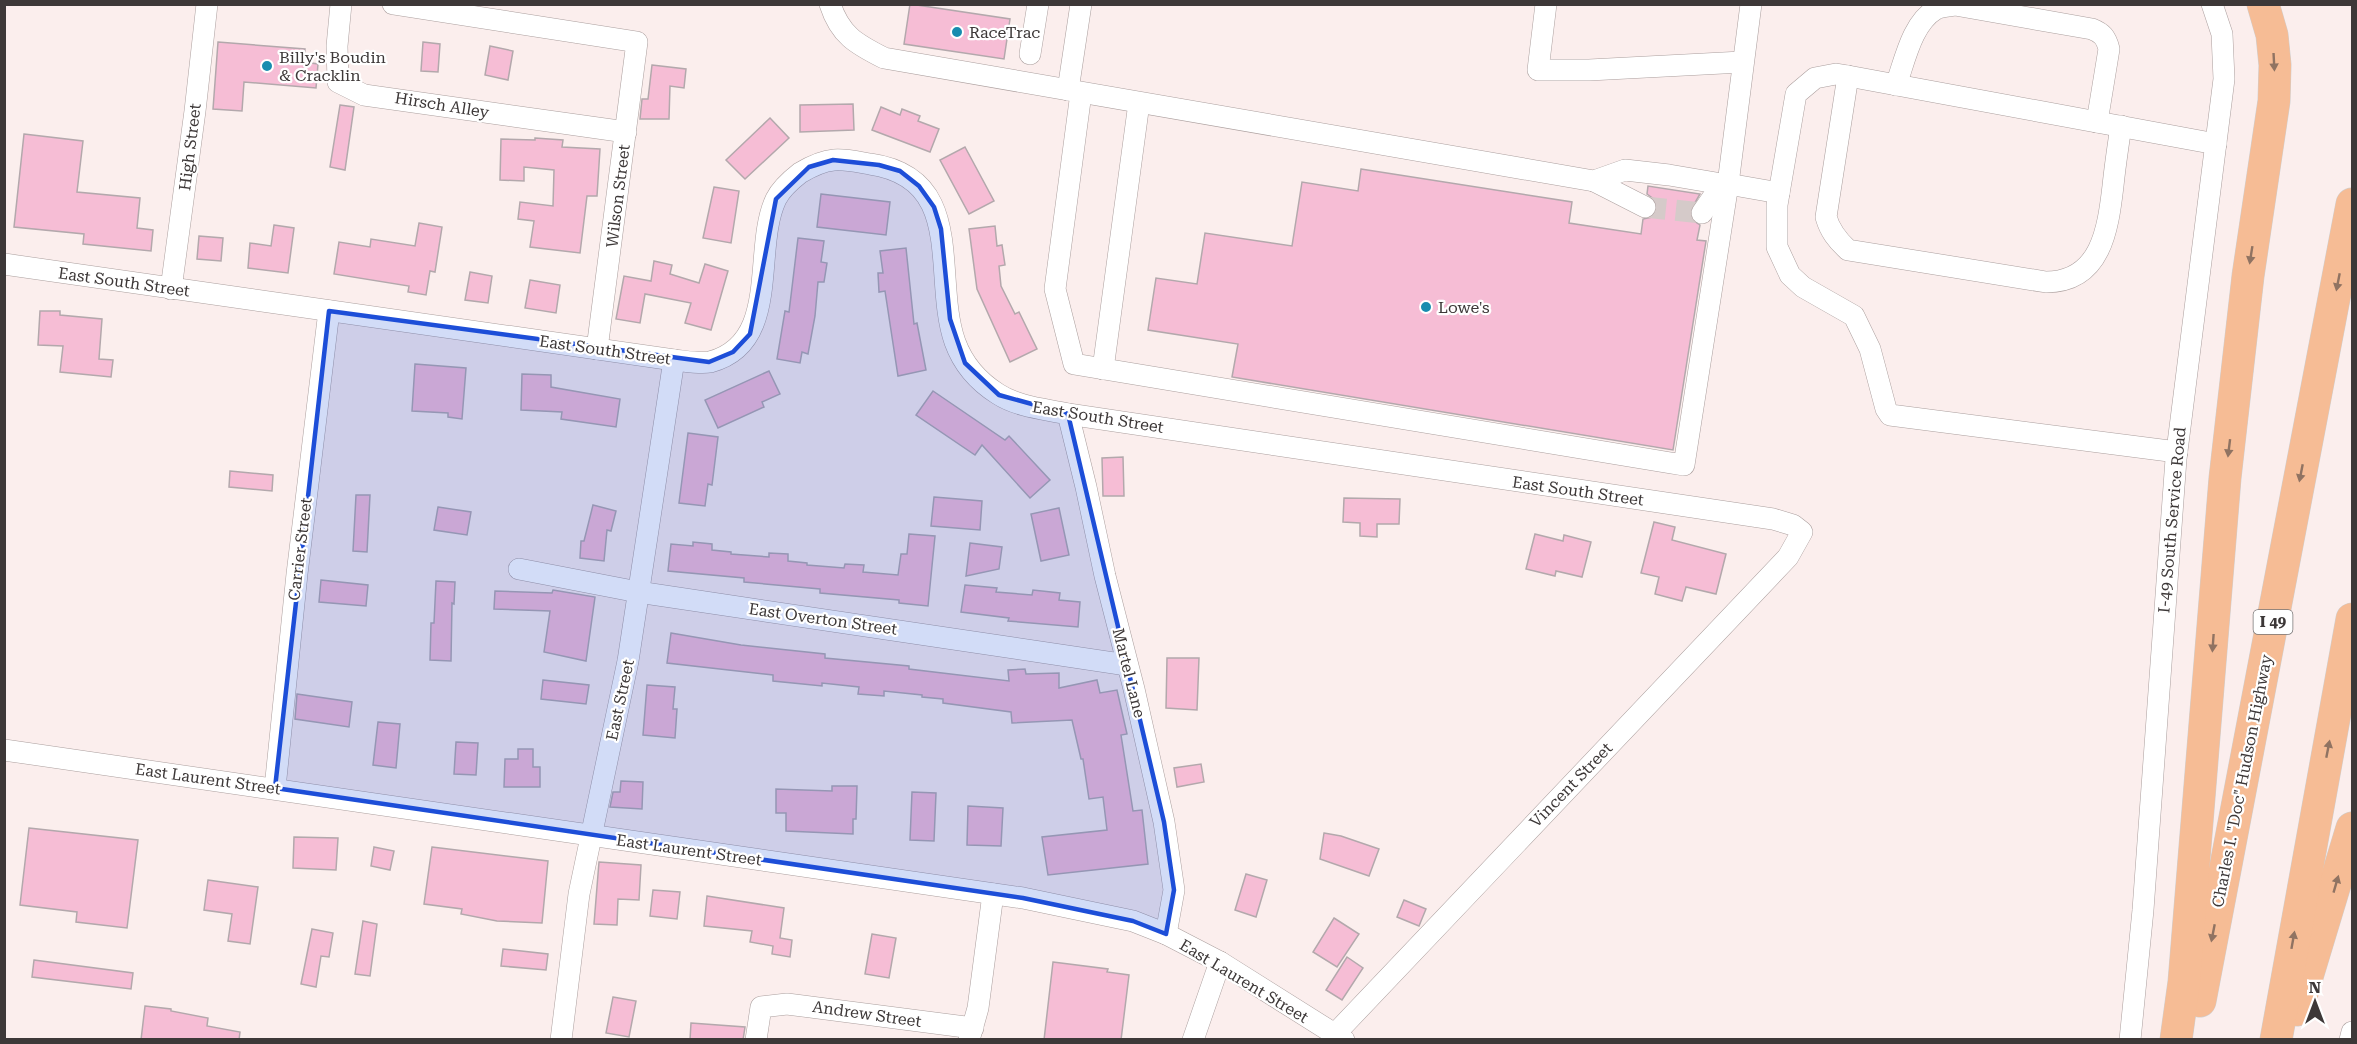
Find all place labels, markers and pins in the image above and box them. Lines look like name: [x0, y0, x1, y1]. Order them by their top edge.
place label: RaceTrac: [969, 23, 1040, 42]
marker: RaceTrac: [950, 25, 964, 39]
place label: Billy's Boudin & Cracklin: [279, 48, 386, 85]
marker: Billy's Boudin & Cracklin: [260, 59, 274, 73]
place label: Lowe's: [1438, 298, 1490, 317]
marker: Lowe's: [1419, 300, 1433, 314]

